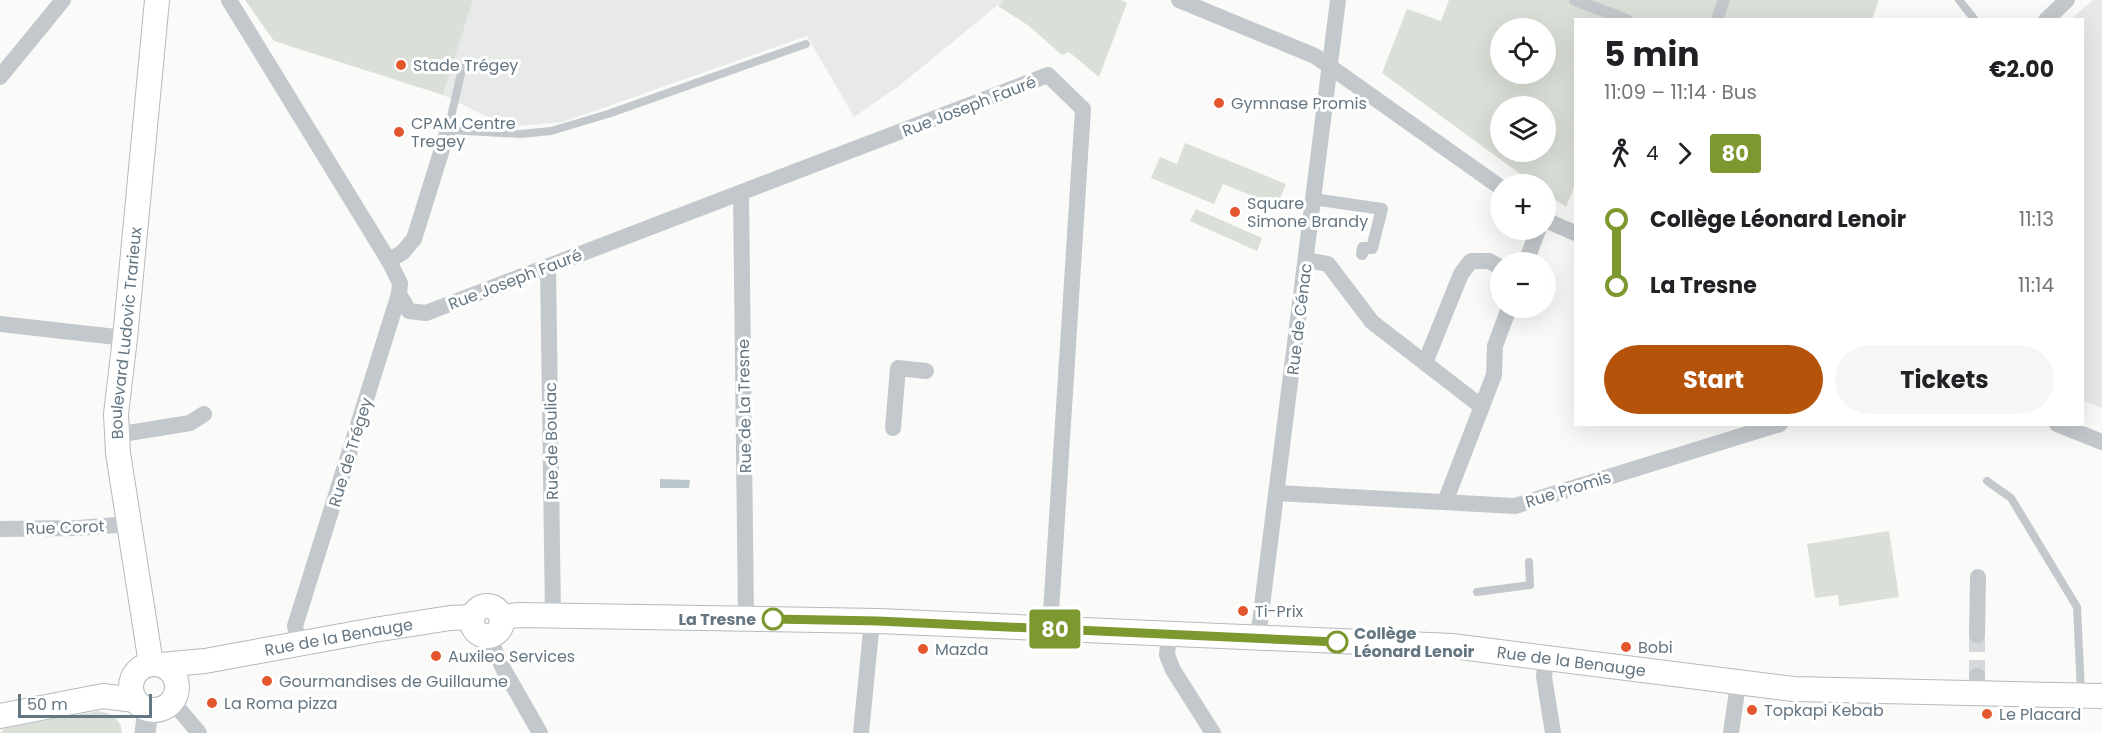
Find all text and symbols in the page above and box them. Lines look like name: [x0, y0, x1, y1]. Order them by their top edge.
map controls: [1490, 18, 1556, 318]
button: locate: [1490, 18, 1556, 84]
text: 5 min: [1604, 31, 1699, 78]
place label: Stade Trégey: [413, 54, 518, 77]
text: €2.00: [1989, 54, 2054, 85]
marker: Stade Trégey: [394, 58, 408, 72]
street label: Rue Joseph Fauré: [899, 70, 1039, 143]
text: 11:09 – 11:14 · Bus: [1604, 78, 1757, 106]
place label: Gymnase Promis: [1231, 92, 1367, 115]
marker: Gymnase Promis: [1212, 96, 1226, 110]
button: layers: [1490, 96, 1556, 162]
place label: CPAM Centre Tregey: [411, 112, 516, 153]
marker: CPAM Centre Tregey: [392, 125, 406, 139]
icon: walk: [1604, 137, 1637, 170]
icon: forward: [1668, 137, 1701, 170]
text: 4: [1646, 139, 1659, 167]
text: 80: [1722, 139, 1749, 168]
button: +: [1490, 174, 1556, 240]
place label: Square Simone Brandy: [1247, 192, 1368, 233]
text: Collège Léonard Lenoir: [1650, 204, 1906, 235]
marker: Square Simone Brandy: [1228, 205, 1242, 219]
text: 11:13: [2019, 205, 2054, 233]
street label: Boulevard Ludovic Trarieux: [105, 226, 147, 440]
street label: Rue Joseph Fauré: [445, 243, 585, 316]
button: −: [1490, 252, 1556, 318]
street label: Rue de Cénac: [1281, 262, 1318, 376]
text: La Tresne: [1650, 270, 1757, 301]
text: 11:14: [2018, 271, 2054, 299]
street label: Rue de La Tresne: [732, 339, 757, 473]
button: Start: [1604, 345, 1823, 414]
button: Tickets: [1835, 345, 2054, 414]
street label: Rue de Bouliac: [539, 382, 564, 500]
street label: Rue de Trégey: [323, 395, 378, 510]
street label: Rue Promis: [1523, 466, 1614, 513]
street label: Rue Corot: [25, 515, 105, 540]
place label: Ti-Prix: [1255, 600, 1304, 623]
marker: Ti-Prix: [1236, 604, 1250, 618]
place label: La Tresne: [678, 608, 756, 631]
marker: La Tresne: [762, 608, 784, 630]
line badge: 80: [1028, 610, 1082, 648]
street label: Rue de la Benauge: [263, 613, 415, 662]
text: 80: [1041, 615, 1069, 644]
place label: Collège Léonard Lenoir: [1354, 622, 1475, 663]
marker: Collège Léonard Lenoir: [1326, 631, 1348, 653]
place label: Bobi: [1638, 636, 1673, 659]
place label: Mazda: [935, 638, 989, 661]
marker: Bobi: [1619, 640, 1633, 654]
street label: Rue de la Benauge: [1495, 641, 1647, 682]
marker: Mazda: [916, 642, 930, 656]
place label: Auxileo Services: [448, 645, 575, 668]
marker: Auxileo Services: [429, 649, 443, 663]
place label: Gourmandises de Guillaume: [279, 670, 508, 693]
marker: Gourmandises de Guillaume: [260, 674, 274, 688]
scale bar: [18, 691, 152, 718]
place label: La Roma pizza: [224, 692, 338, 715]
text: 50 m: [27, 693, 68, 716]
marker: La Roma pizza: [205, 696, 219, 710]
place label: Topkapi Kebab: [1764, 699, 1884, 722]
marker: Topkapi Kebab: [1745, 703, 1759, 717]
place label: Le Placard: [1999, 703, 2081, 726]
marker: Le Placard: [1980, 707, 1994, 721]

